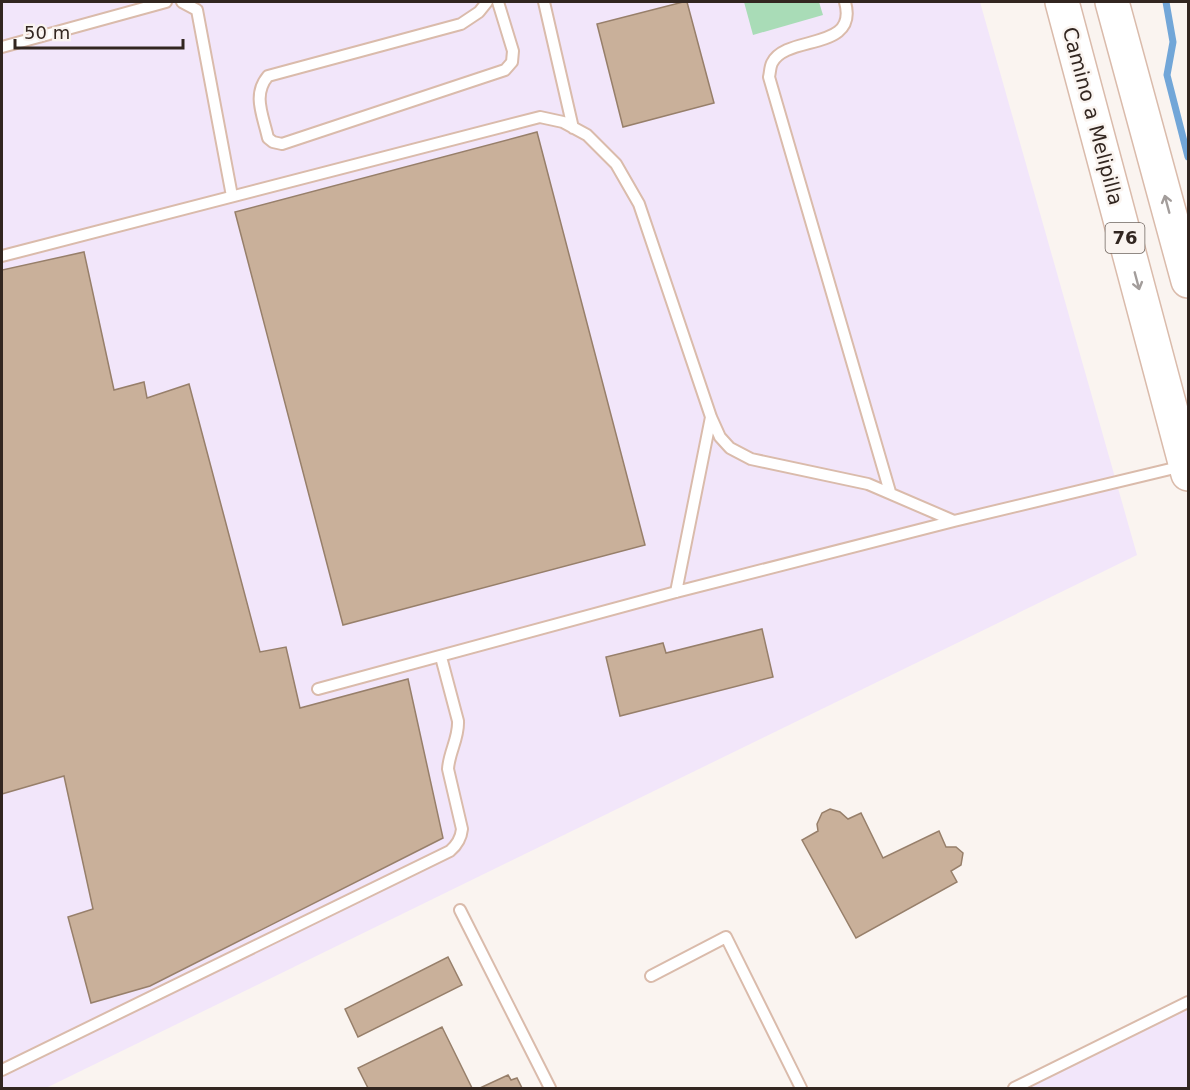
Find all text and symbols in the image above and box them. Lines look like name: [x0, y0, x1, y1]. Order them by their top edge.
scale bar: [15, 12, 183, 50]
text: 50 m: [24, 22, 70, 43]
street label: Camino a Melipilla: [1058, 24, 1128, 208]
one-way arrow: [1161, 195, 1173, 214]
road number: 76: [1106, 223, 1144, 253]
one-way arrow: [1132, 271, 1143, 290]

